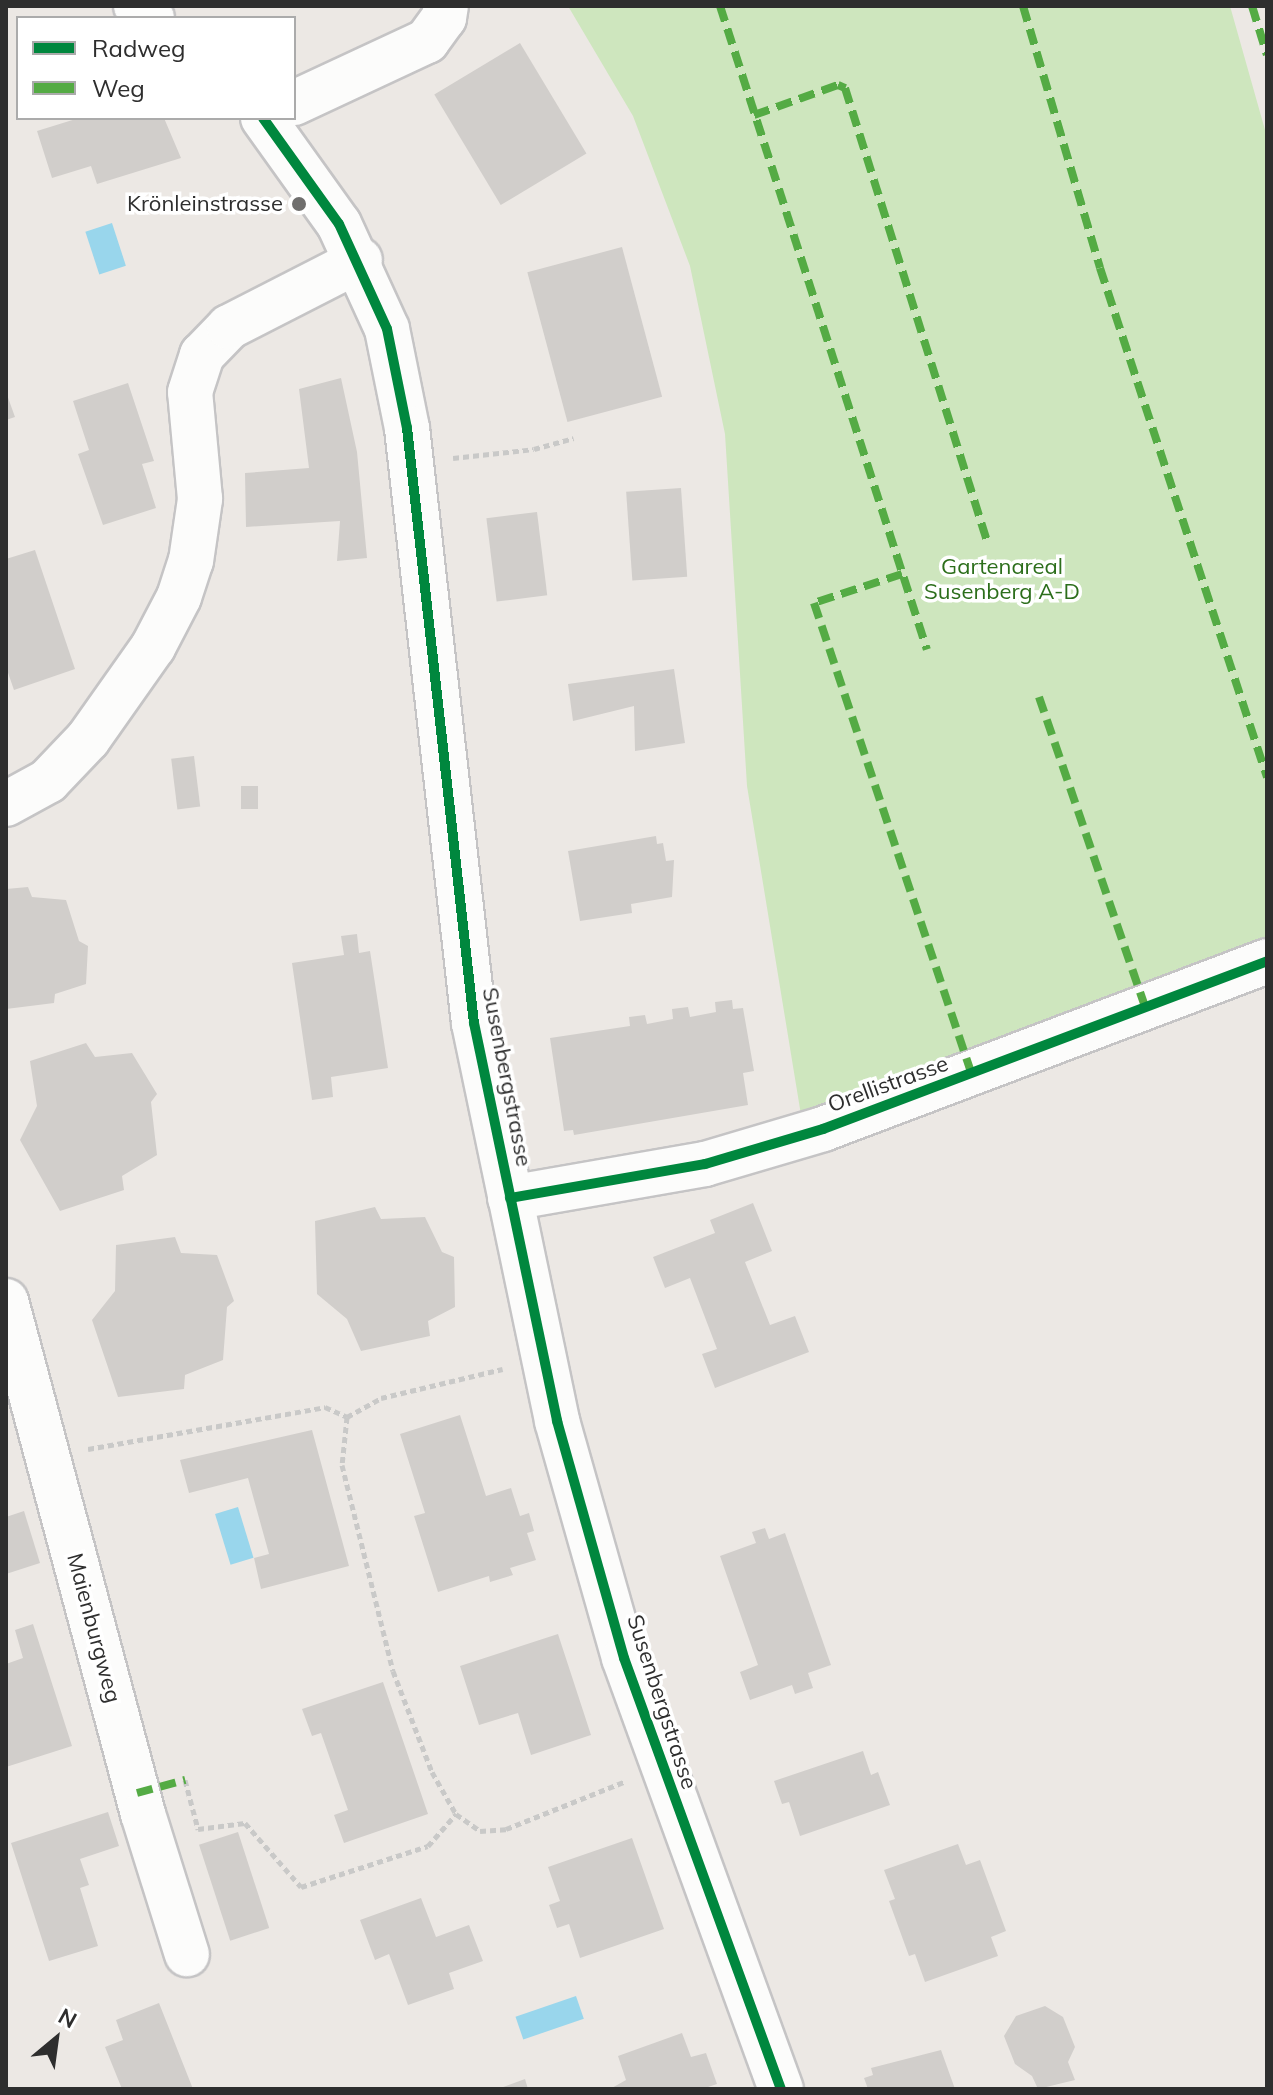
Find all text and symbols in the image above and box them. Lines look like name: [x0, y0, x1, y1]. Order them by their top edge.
legend: [16, 16, 296, 120]
text: Radweg: [92, 33, 186, 63]
text: Weg: [92, 73, 145, 103]
place label: Krönleinstrasse: [127, 191, 283, 217]
marker: Krönleinstrasse: [290, 195, 308, 213]
park label: Gartenareal Susenberg A-D: [924, 553, 1080, 604]
street label: Susenbergstrasse: [477, 985, 537, 1169]
street label: Orellistrasse: [824, 1050, 952, 1118]
street label: Maienburgweg: [61, 1551, 127, 1705]
street label: Susenbergstrasse: [621, 1611, 703, 1793]
north arrow: [16, 1999, 96, 2079]
text: N: [54, 2002, 82, 2034]

